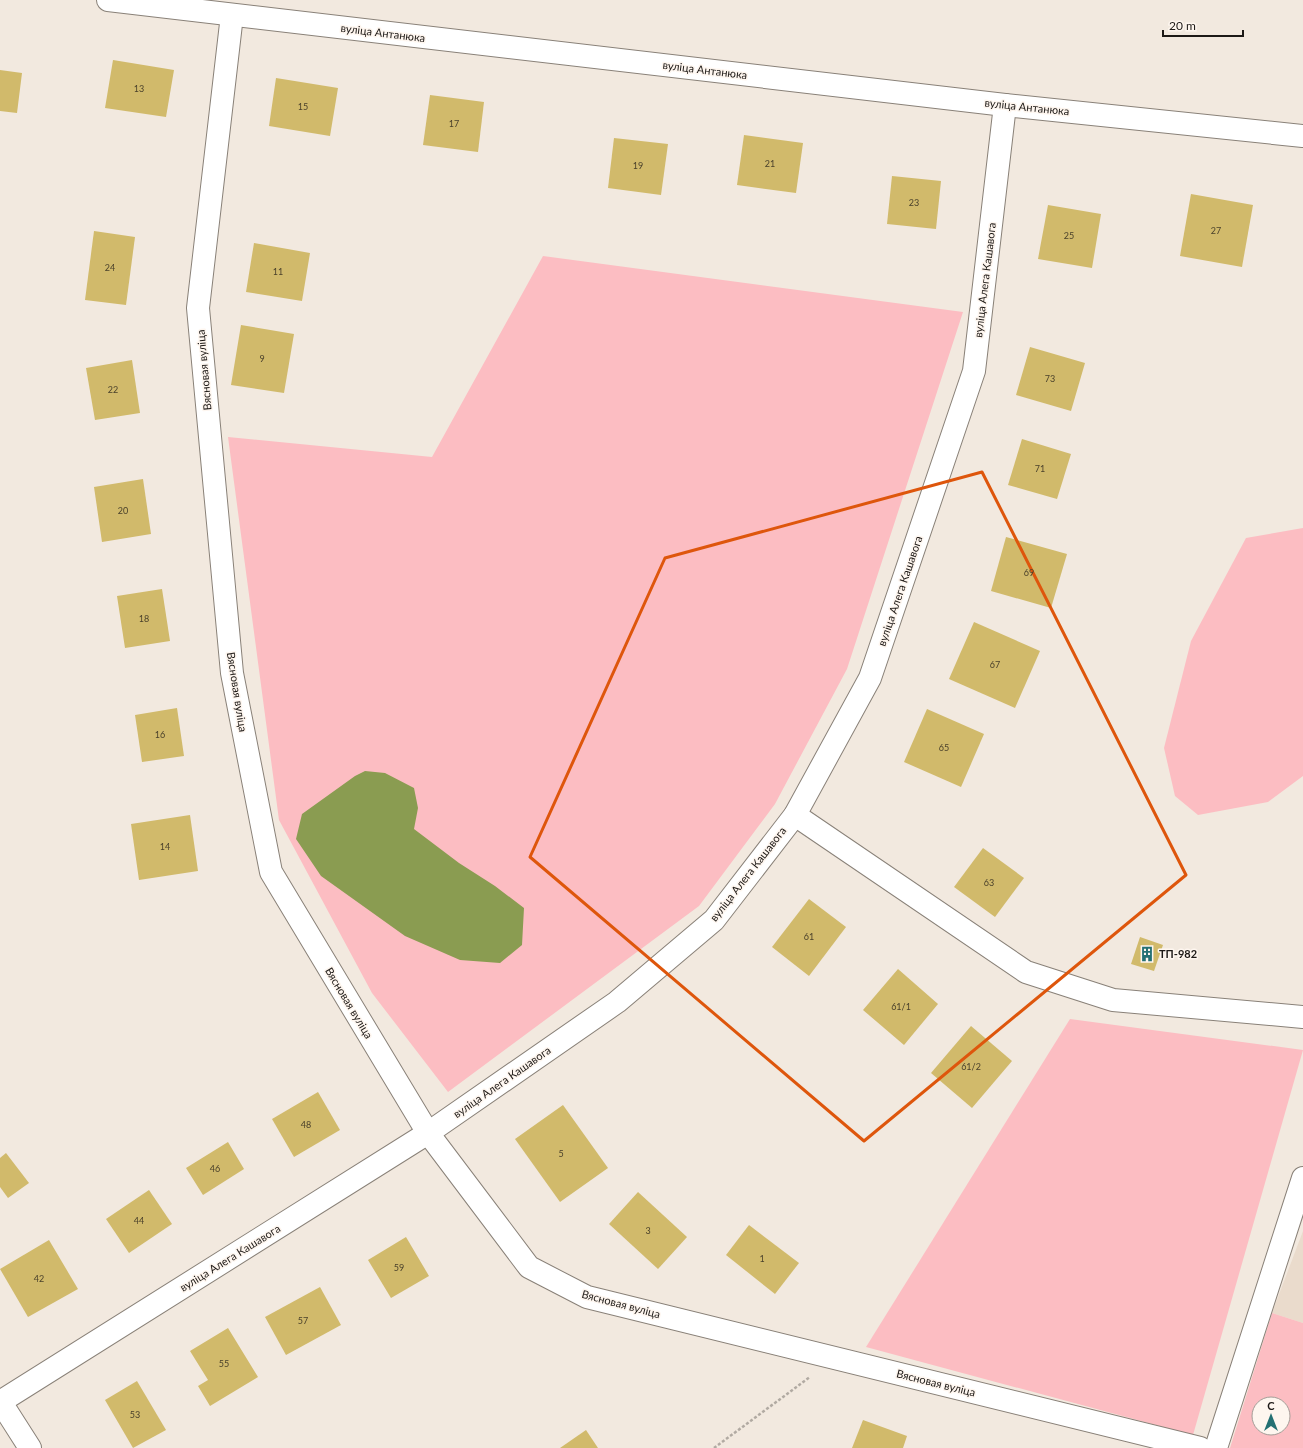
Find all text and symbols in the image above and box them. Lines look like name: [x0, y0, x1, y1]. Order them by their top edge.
scale bar: [1163, 12, 1243, 38]
text: 20 m: [1169, 18, 1196, 33]
street label: вуліца Антанюка: [340, 21, 426, 44]
street label: вуліца Антанюка: [662, 58, 748, 81]
house number: 13: [134, 83, 144, 94]
street label: вуліца Антанюка: [984, 96, 1070, 117]
house number: 15: [298, 101, 308, 112]
house number: 17: [449, 118, 459, 129]
house number: 21: [765, 158, 775, 169]
house number: 19: [633, 160, 643, 171]
house number: 23: [909, 197, 919, 208]
street label: вуліца Алега Кашавога: [971, 222, 998, 338]
house number: 27: [1211, 225, 1221, 236]
house number: 25: [1064, 230, 1074, 241]
house number: 24: [105, 262, 115, 273]
house number: 11: [273, 266, 283, 277]
street label: Вясновая вуліца: [194, 329, 213, 411]
house number: 9: [259, 353, 265, 364]
house number: 73: [1045, 373, 1055, 384]
house number: 22: [108, 384, 118, 395]
house number: 71: [1035, 463, 1045, 474]
house number: 20: [118, 505, 128, 516]
street label: вуліца Алега Кашавога: [875, 534, 925, 648]
house number: 69: [1024, 567, 1034, 578]
house number: 18: [139, 613, 149, 624]
street label: Вясновая вуліца: [225, 651, 250, 733]
house number: 67: [990, 659, 1000, 670]
house number: 16: [155, 729, 165, 740]
house number: 65: [939, 742, 949, 753]
street label: вуліца Алега Кашавога: [707, 824, 788, 923]
house number: 14: [160, 841, 170, 852]
house number: 63: [984, 877, 994, 888]
house number: 61: [804, 931, 814, 942]
building icon: ТП-982: [1138, 945, 1156, 963]
place label: ТП-982: [1159, 947, 1197, 960]
street label: Вясновая вуліца: [323, 965, 376, 1041]
house number: 61/1: [891, 1001, 911, 1012]
street label: вуліца Алега Кашавога: [450, 1043, 553, 1120]
house number: 61/2: [961, 1061, 981, 1072]
house number: 48: [301, 1119, 311, 1130]
house number: 5: [558, 1148, 564, 1159]
house number: 46: [210, 1163, 220, 1174]
house number: 44: [134, 1215, 144, 1226]
street label: вуліца Алега Кашавога: [177, 1221, 282, 1294]
house number: 3: [645, 1225, 651, 1236]
house number: 1: [759, 1253, 765, 1264]
house number: 59: [394, 1262, 404, 1273]
house number: 42: [34, 1273, 44, 1284]
street label: Вясновая вуліца: [580, 1287, 662, 1320]
house number: 57: [298, 1315, 308, 1326]
house number: 55: [219, 1358, 229, 1369]
street label: Вясновая вуліца: [895, 1366, 977, 1399]
north arrow: [1251, 1396, 1291, 1436]
text: С: [1267, 1399, 1275, 1412]
house number: 53: [130, 1409, 140, 1420]

